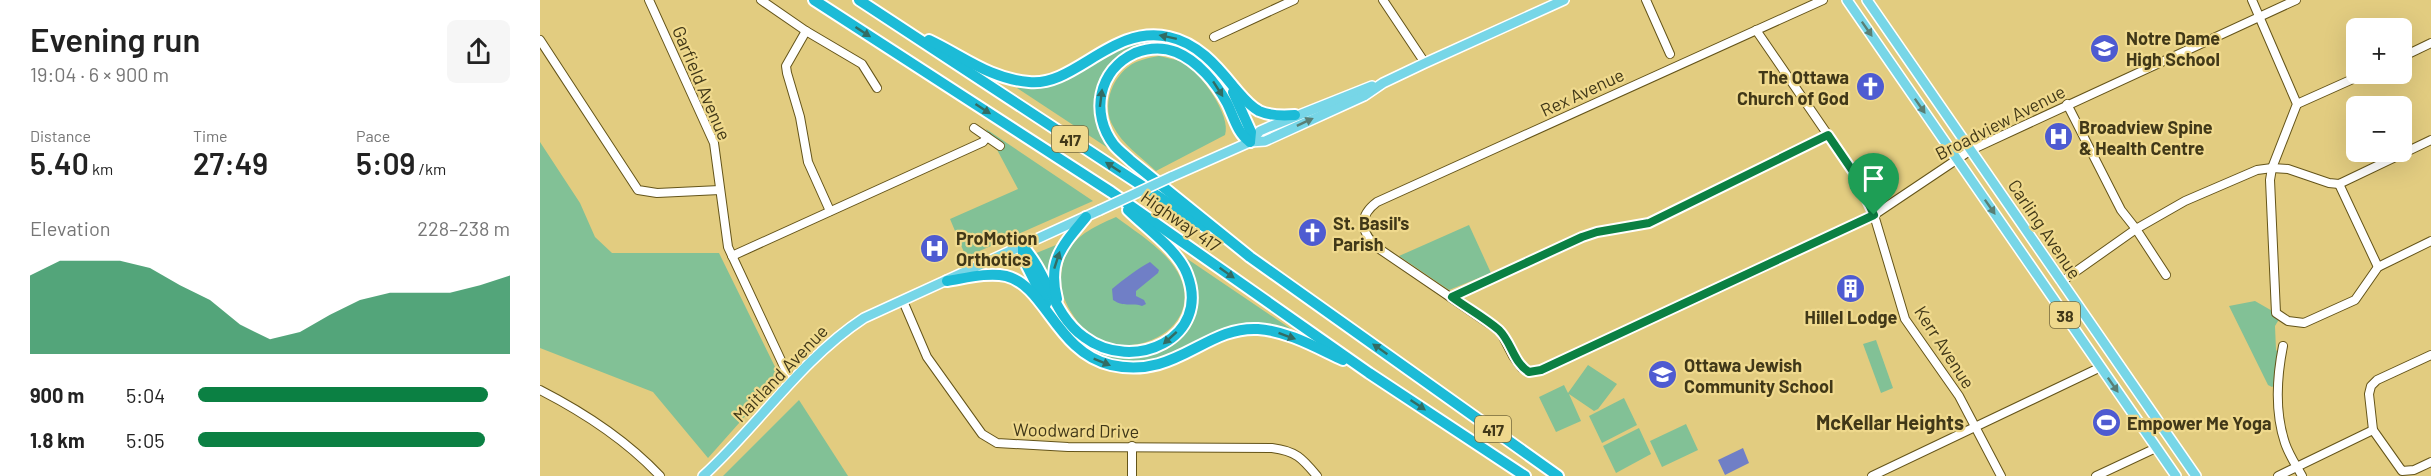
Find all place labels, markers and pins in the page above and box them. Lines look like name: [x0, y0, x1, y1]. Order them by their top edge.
place label: Notre Dame High School: [2126, 27, 2220, 70]
school or university icon: Notre Dame High School: [2089, 32, 2121, 64]
place label: The Ottawa Church of God: [1737, 66, 1849, 109]
church icon: The Ottawa Church of God: [1854, 71, 1886, 103]
place label: Broadview Spine & Health Centre: [2079, 116, 2213, 159]
hospital icon: Broadview Spine & Health Centre: [2042, 121, 2074, 153]
pin: [1848, 153, 1899, 215]
place label: St. Basil's Parish: [1333, 212, 1409, 255]
church icon: St. Basil's Parish: [1296, 217, 1328, 249]
place label: ProMotion Orthotics: [956, 227, 1037, 270]
hospital icon: ProMotion Orthotics: [919, 232, 951, 264]
building icon: Hillel Lodge: [1835, 272, 1867, 304]
place label: Hillel Lodge: [1805, 306, 1898, 328]
place label: Ottawa Jewish Community School: [1684, 354, 1833, 397]
school or university icon: Ottawa Jewish Community School: [1647, 359, 1679, 391]
sports icon: Empower Me Yoga: [2090, 407, 2122, 439]
place label: Empower Me Yoga: [2127, 412, 2272, 434]

